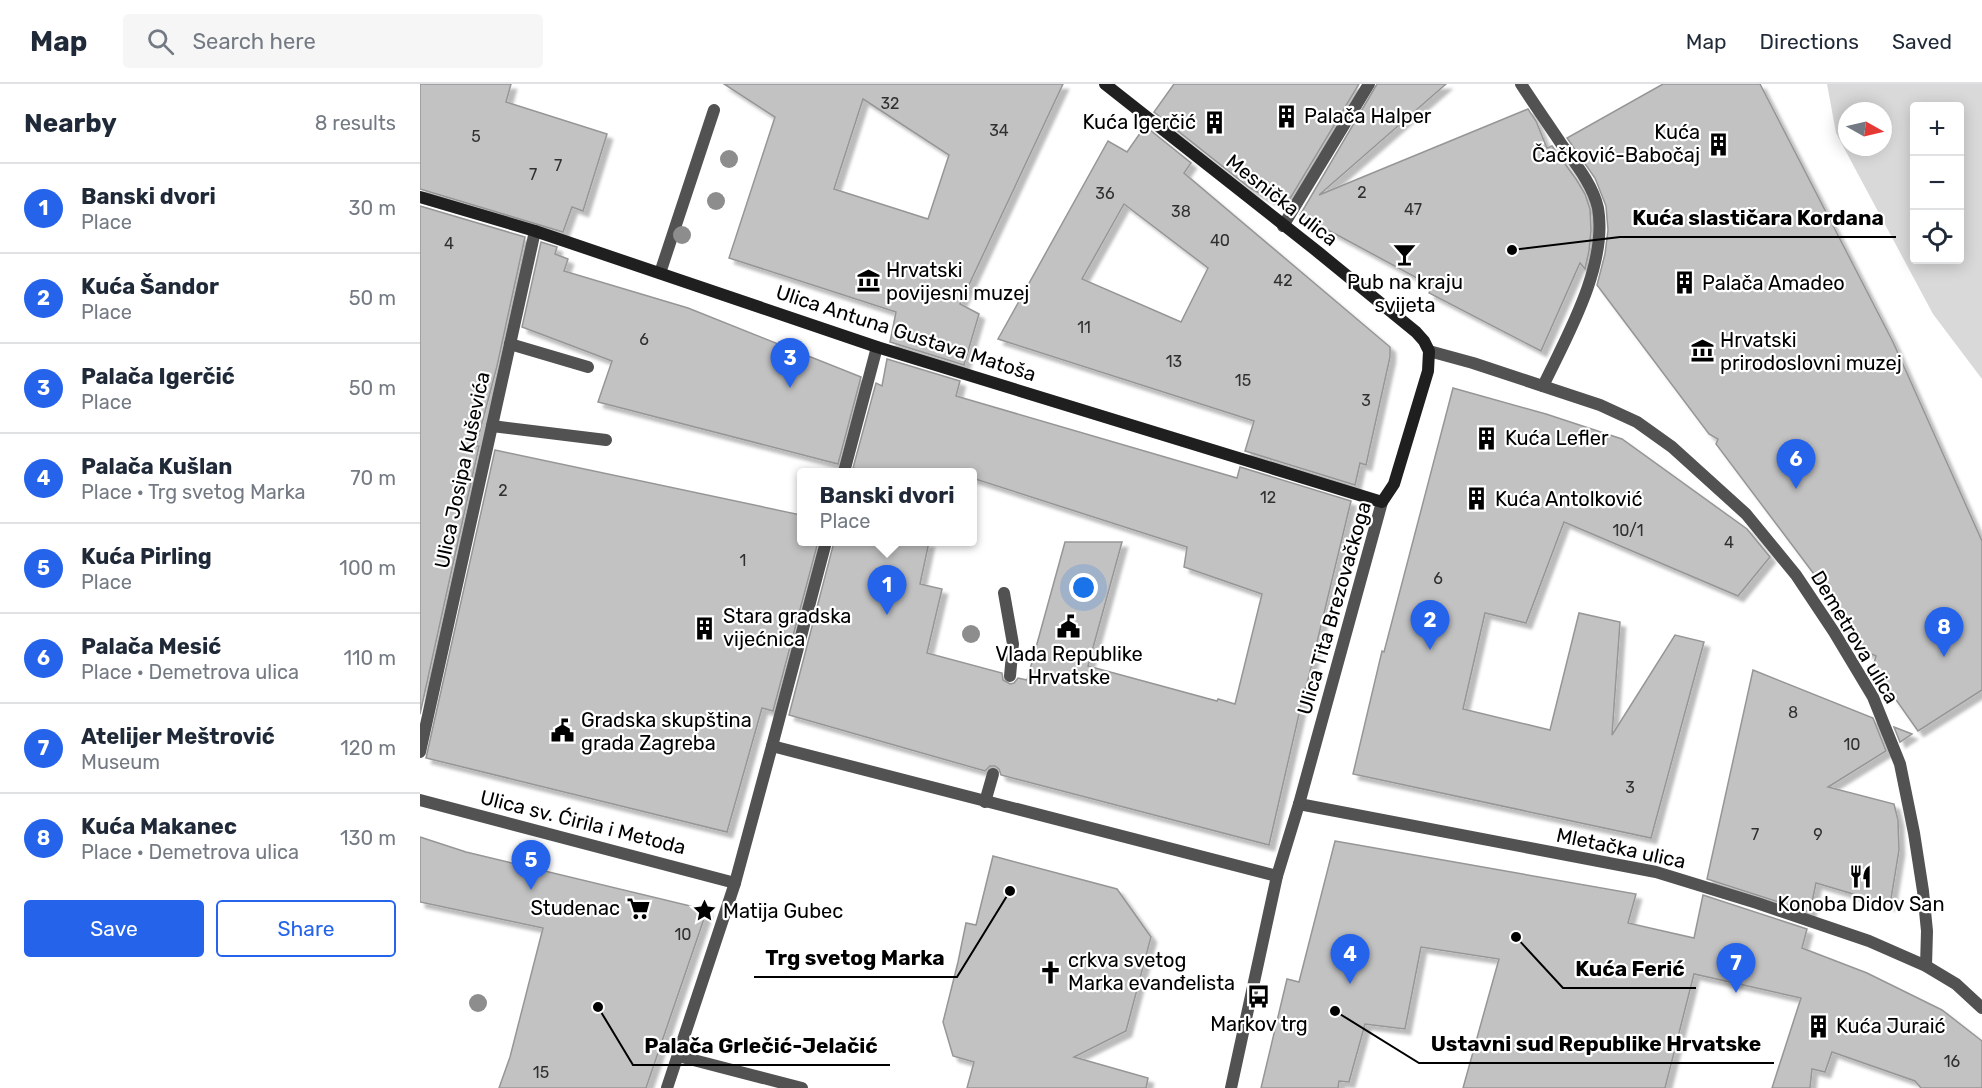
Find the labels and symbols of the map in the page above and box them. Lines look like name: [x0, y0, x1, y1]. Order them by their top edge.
house number: 32: [880, 94, 900, 113]
north arrow: [1838, 102, 1892, 156]
building icon: Palača Halper: [1273, 103, 1299, 129]
place label: Palača Halper: [1304, 104, 1432, 128]
building icon: Kuća Igerčić: [1201, 109, 1227, 135]
place label: Kuća Igerčić: [1082, 110, 1196, 134]
place label: Kuća Čačković-Babočaj: [1532, 120, 1700, 167]
house number: 34: [989, 121, 1009, 140]
house number: 5: [471, 127, 481, 146]
building icon: Kuća Čačković-Babočaj: [1705, 131, 1731, 157]
street label: Mesnička ulica: [1221, 149, 1343, 251]
house number: 7: [554, 156, 562, 175]
house number: 7: [529, 165, 537, 184]
house number: 2: [1357, 183, 1367, 202]
house number: 36: [1095, 184, 1115, 203]
callout: Kuća slastičara Kordana: [1620, 198, 1896, 237]
house number: 47: [1404, 200, 1422, 219]
house number: 38: [1171, 202, 1191, 221]
text: Kuća slastičara Kordana: [1632, 205, 1884, 230]
house number: 40: [1210, 231, 1230, 250]
house number: 4: [444, 234, 454, 253]
bar icon: Pub na kraju svijeta: [1392, 241, 1418, 267]
place label: Hrvatski povijesni muzej: [886, 258, 1029, 305]
museum icon: Hrvatski povijesni muzej: [855, 268, 881, 294]
place label: Pub na kraju svijeta: [1347, 270, 1463, 317]
building icon: Palača Amadeo: [1671, 270, 1697, 296]
house number: 42: [1273, 271, 1293, 290]
place label: Palača Amadeo: [1702, 271, 1845, 295]
street label: Ulica Antuna Gustava Matoša: [773, 280, 1039, 386]
house number: 11: [1077, 318, 1091, 337]
place label: Hrvatski prirodoslovni muzej: [1720, 328, 1902, 375]
house number: 6: [639, 330, 649, 349]
pin: 3: [770, 338, 809, 388]
museum icon: Hrvatski prirodoslovni muzej: [1689, 338, 1715, 364]
house number: 13: [1166, 352, 1182, 371]
street label: Ulica Josipa Kuševića: [429, 369, 495, 571]
house number: 15: [1235, 371, 1251, 390]
house number: 3: [1361, 391, 1371, 410]
building icon: Kuća Lefler: [1474, 425, 1500, 451]
place label: Kuća Lefler: [1505, 426, 1609, 450]
pin: 6: [1776, 440, 1816, 489]
house number: 2: [498, 481, 508, 500]
building icon: Kuća Antolković: [1464, 486, 1490, 512]
place label: Kuća Antolković: [1495, 487, 1643, 511]
house number: 12: [1260, 488, 1276, 507]
street label: Ulica Tita Brezovačkoga: [1292, 499, 1376, 717]
house number: 10/1: [1612, 521, 1644, 540]
house number: 4: [1724, 533, 1734, 552]
house number: 1: [740, 551, 746, 570]
pin: 1: [868, 566, 906, 615]
street label: Demetrova ulica: [1806, 566, 1904, 708]
house number: 6: [1433, 569, 1443, 588]
your location: [1069, 573, 1098, 602]
pin: 2: [1410, 600, 1450, 650]
place label: Stara gradska vijećnica: [723, 604, 851, 651]
pin: 8: [1924, 608, 1964, 657]
public building icon: Vlada Republike Hrvatske: [1056, 614, 1082, 640]
building icon: Stara gradska vijećnica: [692, 615, 718, 641]
place label: Vlada Republike Hrvatske: [995, 642, 1143, 689]
house number: 8: [1788, 703, 1798, 722]
place label: Gradska skupština grada Zagreba: [581, 708, 752, 755]
public building icon: Gradska skupština grada Zagreba: [550, 718, 576, 744]
house number: 10: [1843, 735, 1861, 754]
house number: 3: [1625, 778, 1635, 797]
street label: Ulica sv. Ćirila i Metoda: [478, 785, 688, 859]
street label: Mletačka ulica: [1554, 823, 1688, 873]
house number: 7: [1751, 825, 1759, 844]
house number: 9: [1813, 825, 1823, 844]
pin: 5: [512, 840, 550, 890]
restaurant icon: Konoba Didov San: [1848, 864, 1874, 890]
place label: Konoba Didov San: [1777, 892, 1945, 916]
supermarket icon: Studenac: [625, 895, 651, 921]
place label: Studenac: [530, 896, 620, 920]
place icon: Matija Gubec: [692, 898, 718, 924]
place label: Matija Gubec: [723, 899, 843, 923]
house number: 10: [674, 925, 692, 944]
pin: 4: [1330, 934, 1370, 984]
callout: Trg svetog Marka: [754, 938, 957, 977]
pin: 7: [1716, 944, 1756, 993]
text: Trg svetog Marka: [765, 945, 945, 970]
place label: crkva svetog Marka evanđelista: [1068, 948, 1235, 995]
callout: Kuća Ferić: [1563, 949, 1696, 988]
text: Kuća Ferić: [1575, 956, 1685, 981]
church icon: crkva svetog Marka evanđelista: [1037, 959, 1063, 985]
bus stop icon: Markov trg: [1246, 984, 1272, 1010]
place label: Markov trg: [1210, 1012, 1308, 1036]
building icon: Kuća Juraić: [1805, 1013, 1831, 1039]
place label: Kuća Juraić: [1836, 1014, 1946, 1038]
callout: Ustavni sud Republike Hrvatske: [1419, 1024, 1774, 1063]
callout: Palača Grlečić-Jelačić: [633, 1026, 890, 1065]
text: Ustavni sud Republike Hrvatske: [1431, 1031, 1761, 1056]
text: Palača Grlečić-Jelačić: [644, 1033, 878, 1058]
house number: 16: [1944, 1052, 1961, 1071]
house number: 15: [533, 1063, 549, 1082]

